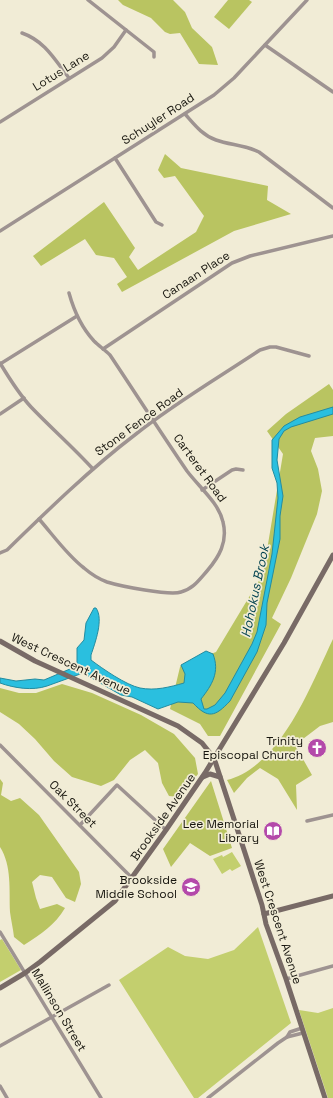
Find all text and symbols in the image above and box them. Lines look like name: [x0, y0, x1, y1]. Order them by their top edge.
street label: Lotus Lane: [30, 47, 92, 95]
street label: Schuyler Road: [119, 90, 197, 148]
street label: Canaan Place: [159, 247, 233, 303]
street label: Stone Fence Road: [92, 385, 186, 459]
street label: Carteret Road: [170, 431, 230, 505]
water label: Hohokus Brook: [237, 541, 274, 639]
street label: West Crescent Avenue: [9, 629, 133, 699]
place label: Trinity Episcopal Church: [203, 733, 303, 763]
church icon: Trinity Episcopal Church: [306, 737, 328, 759]
street label: Brookside Avenue: [127, 770, 199, 864]
street label: Oak Street: [46, 777, 100, 831]
place label: Lee Memorial Library: [183, 816, 259, 846]
library icon: Lee Memorial Library: [262, 820, 284, 842]
street label: West Crescent Avenue: [250, 858, 306, 986]
place label: Brookside Middle School: [95, 872, 177, 902]
school or university icon: Brookside Middle School: [180, 876, 202, 898]
street label: Mallinson Street: [28, 965, 90, 1055]

